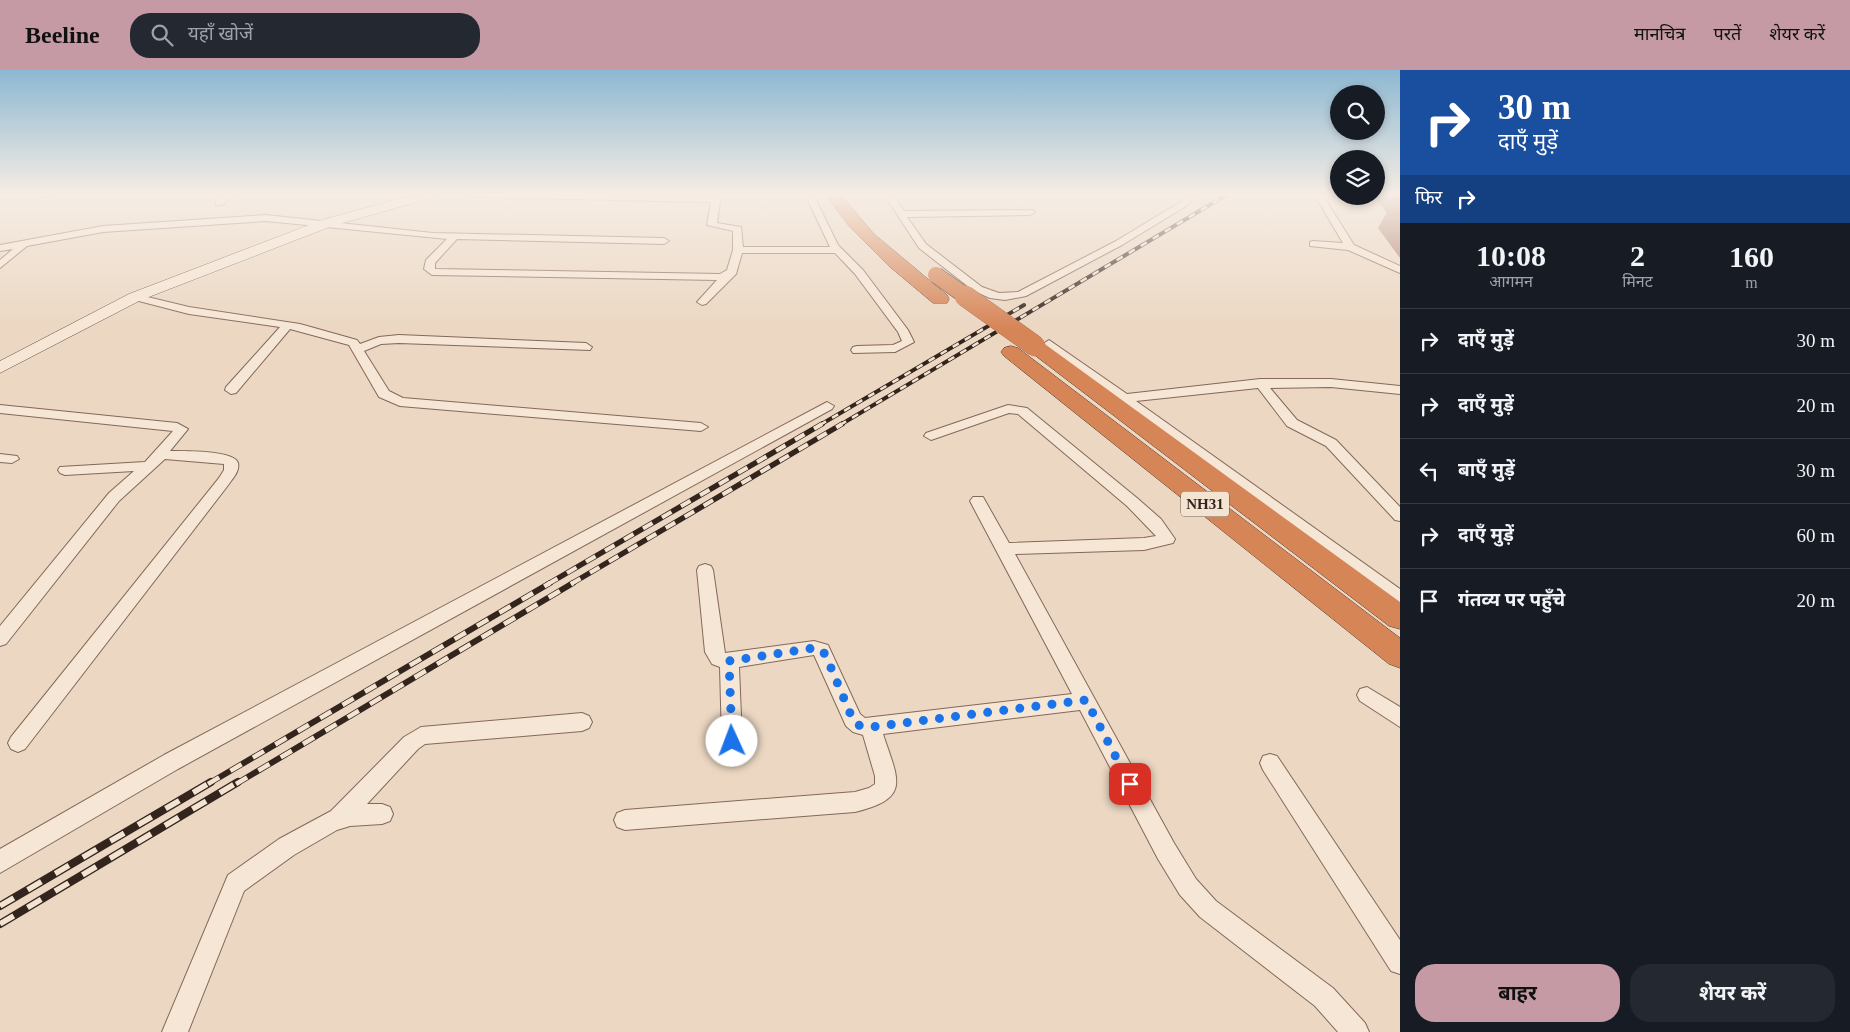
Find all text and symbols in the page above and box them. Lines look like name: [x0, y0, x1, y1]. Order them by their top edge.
search box: [130, 13, 480, 58]
icon: search: [148, 21, 176, 49]
text: Beeline: [25, 22, 100, 48]
text: यहाँ खोजें: [188, 23, 253, 44]
text: मानचित्र: [1634, 24, 1685, 44]
text: परतें: [1713, 24, 1741, 44]
text: शेयर करें: [1769, 24, 1825, 44]
map controls: [1330, 85, 1385, 205]
button: search: [1330, 85, 1385, 140]
text: 30 m: [1498, 88, 1571, 127]
icon: right: [1415, 90, 1480, 155]
text: दाएँ मुड़ें: [1498, 129, 1558, 154]
button: layers: [1330, 150, 1385, 205]
icon: right: [1452, 185, 1480, 213]
text: फिर: [1415, 187, 1442, 208]
text: 10:08: [1476, 239, 1546, 272]
text: 2: [1630, 239, 1645, 272]
text: 160: [1729, 240, 1774, 273]
text: आगमन: [1489, 273, 1533, 290]
text: मिनट: [1622, 273, 1653, 290]
text: m: [1745, 274, 1758, 291]
icon: right: [1415, 327, 1443, 355]
text: दाएँ मुड़ें: [1458, 329, 1514, 350]
text: 30 m: [1796, 330, 1835, 351]
icon: right: [1415, 392, 1443, 420]
text: दाएँ मुड़ें: [1458, 394, 1514, 415]
text: 20 m: [1796, 395, 1835, 416]
icon: left: [1415, 457, 1443, 485]
text: बाएँ मुड़ें: [1458, 459, 1515, 480]
text: 30 m: [1796, 460, 1835, 481]
road number: NH31: [1181, 492, 1229, 516]
icon: right: [1415, 522, 1443, 550]
text: दाएँ मुड़ें: [1458, 524, 1514, 545]
text: 60 m: [1796, 525, 1835, 546]
icon: arrive: [1415, 587, 1443, 615]
text: गंतव्य पर पहुँचे: [1458, 589, 1565, 610]
text: 20 m: [1796, 590, 1835, 611]
position arrow: [705, 714, 757, 766]
pin: [1109, 763, 1151, 805]
icon: arrive: [1116, 770, 1144, 798]
button: बाहर: [1415, 964, 1620, 1022]
button: शेयर करें: [1630, 964, 1835, 1022]

